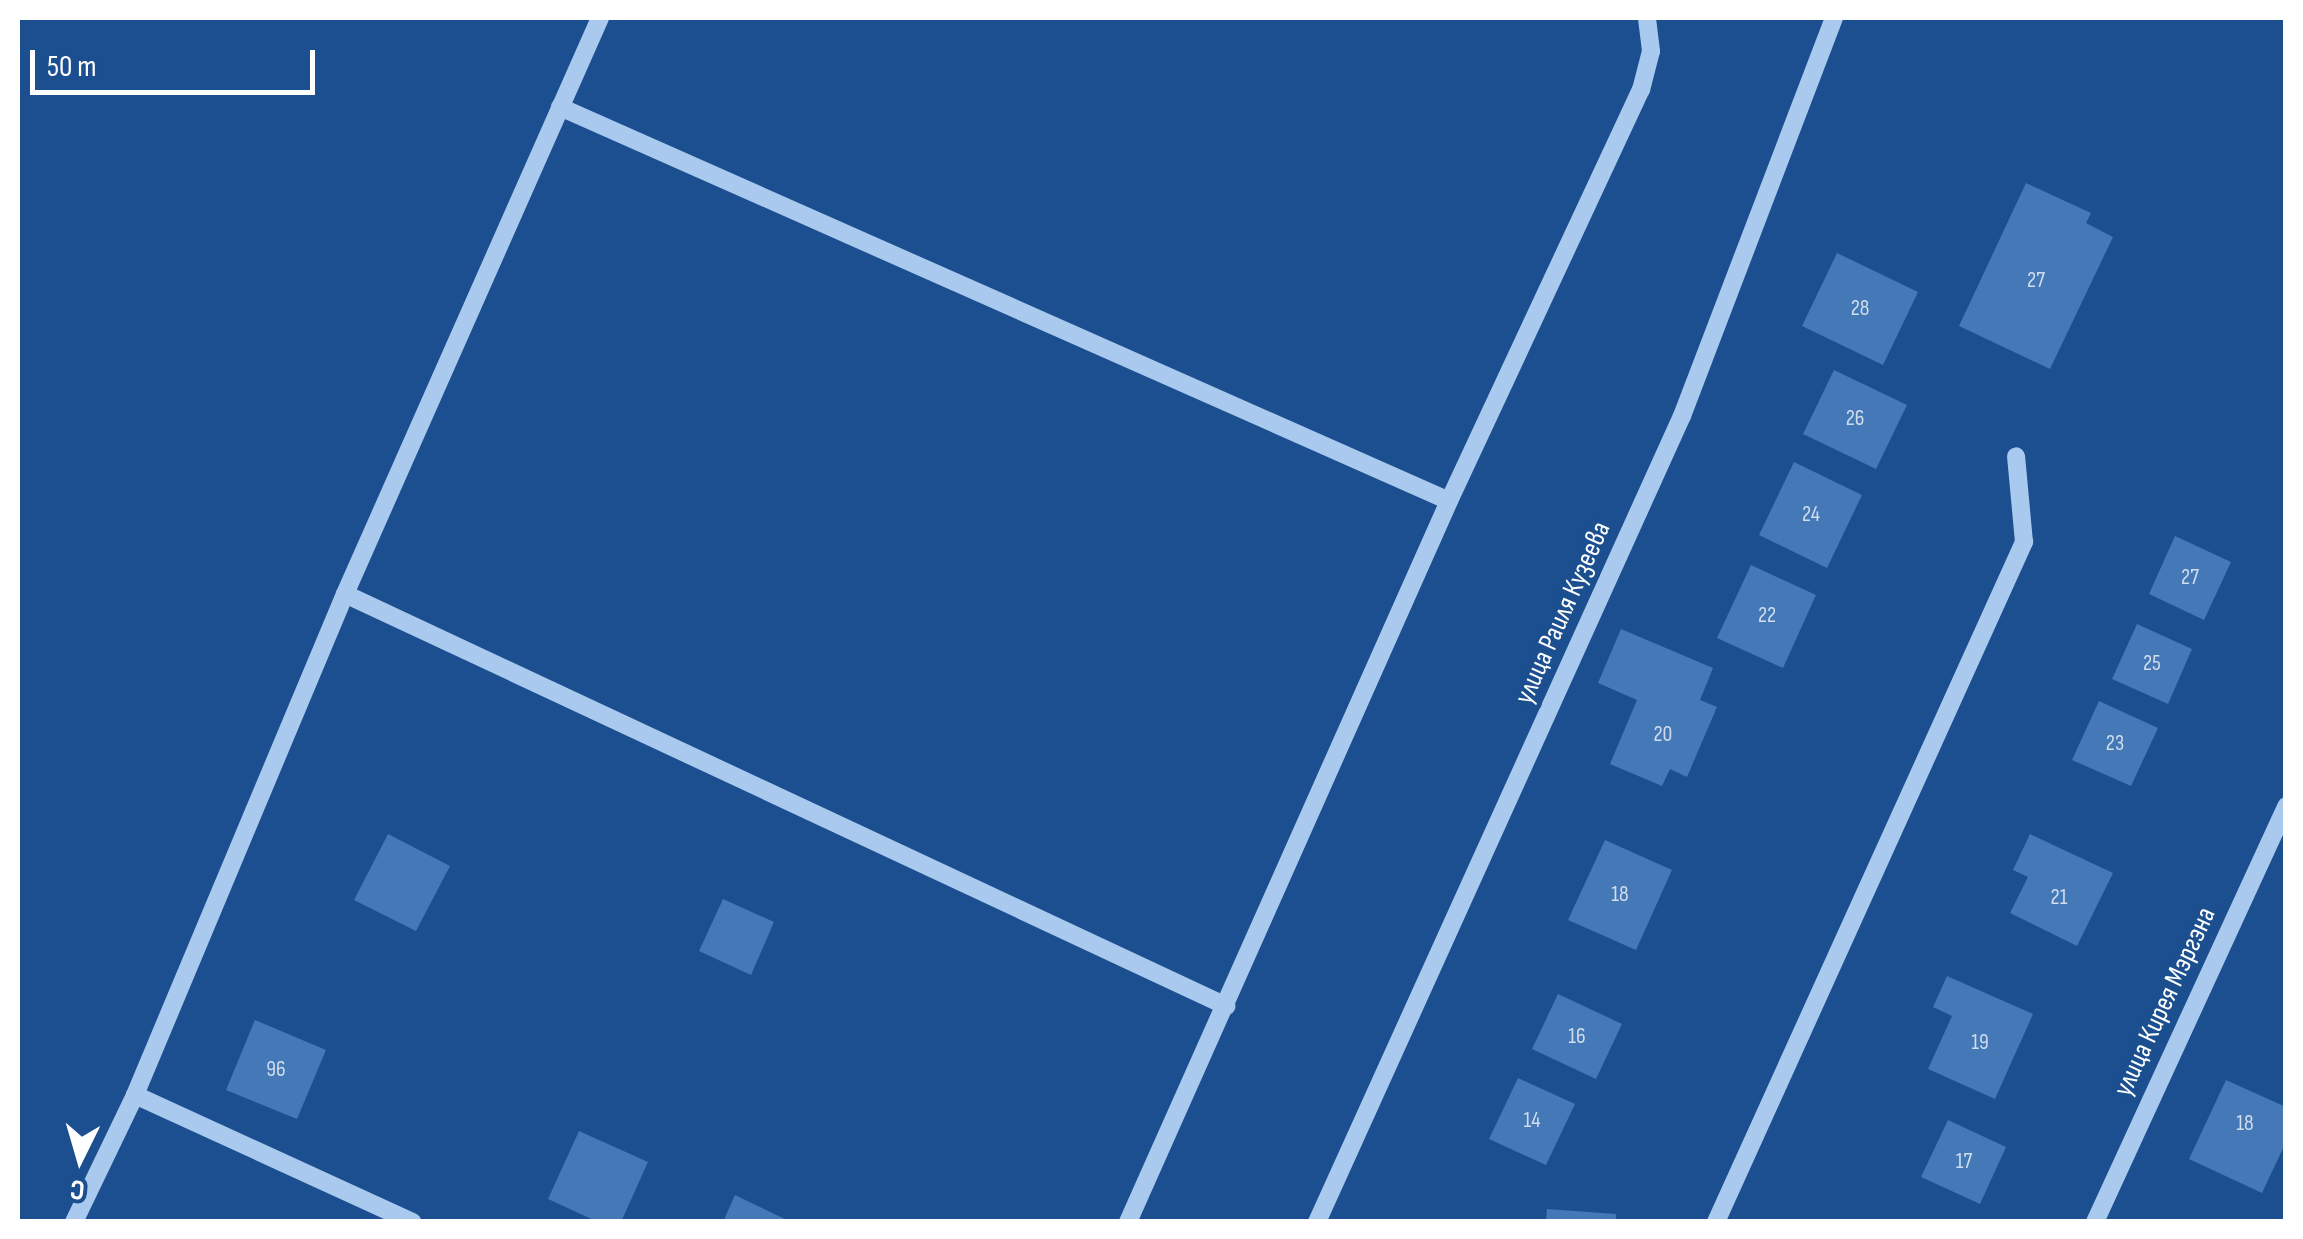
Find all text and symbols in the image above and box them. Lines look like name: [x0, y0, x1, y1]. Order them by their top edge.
scale bar: [35, 30, 320, 92]
text: 50 m: [47, 49, 96, 85]
house number: 27: [2027, 268, 2045, 294]
house number: 28: [1851, 296, 1869, 322]
house number: 26: [1846, 406, 1864, 432]
house number: 24: [1802, 502, 1820, 528]
street label: улица Раиля Кузеева: [1508, 517, 1618, 709]
house number: 27: [2181, 565, 2199, 591]
house number: 22: [1758, 603, 1776, 629]
house number: 25: [2143, 651, 2161, 677]
house number: 20: [1654, 722, 1672, 748]
house number: 23: [2106, 731, 2124, 757]
house number: 18: [1611, 882, 1629, 908]
house number: 21: [2051, 885, 2067, 911]
street label: улица Кирея Мэргэна: [2107, 902, 2223, 1102]
house number: 16: [1568, 1024, 1586, 1050]
house number: 19: [1971, 1030, 1989, 1056]
house number: 96: [266, 1057, 286, 1083]
house number: 14: [1524, 1108, 1540, 1134]
north arrow: [30, 1109, 130, 1209]
house number: 18: [2236, 1111, 2254, 1137]
house number: 17: [1956, 1149, 1972, 1175]
text: С: [69, 1172, 86, 1206]

